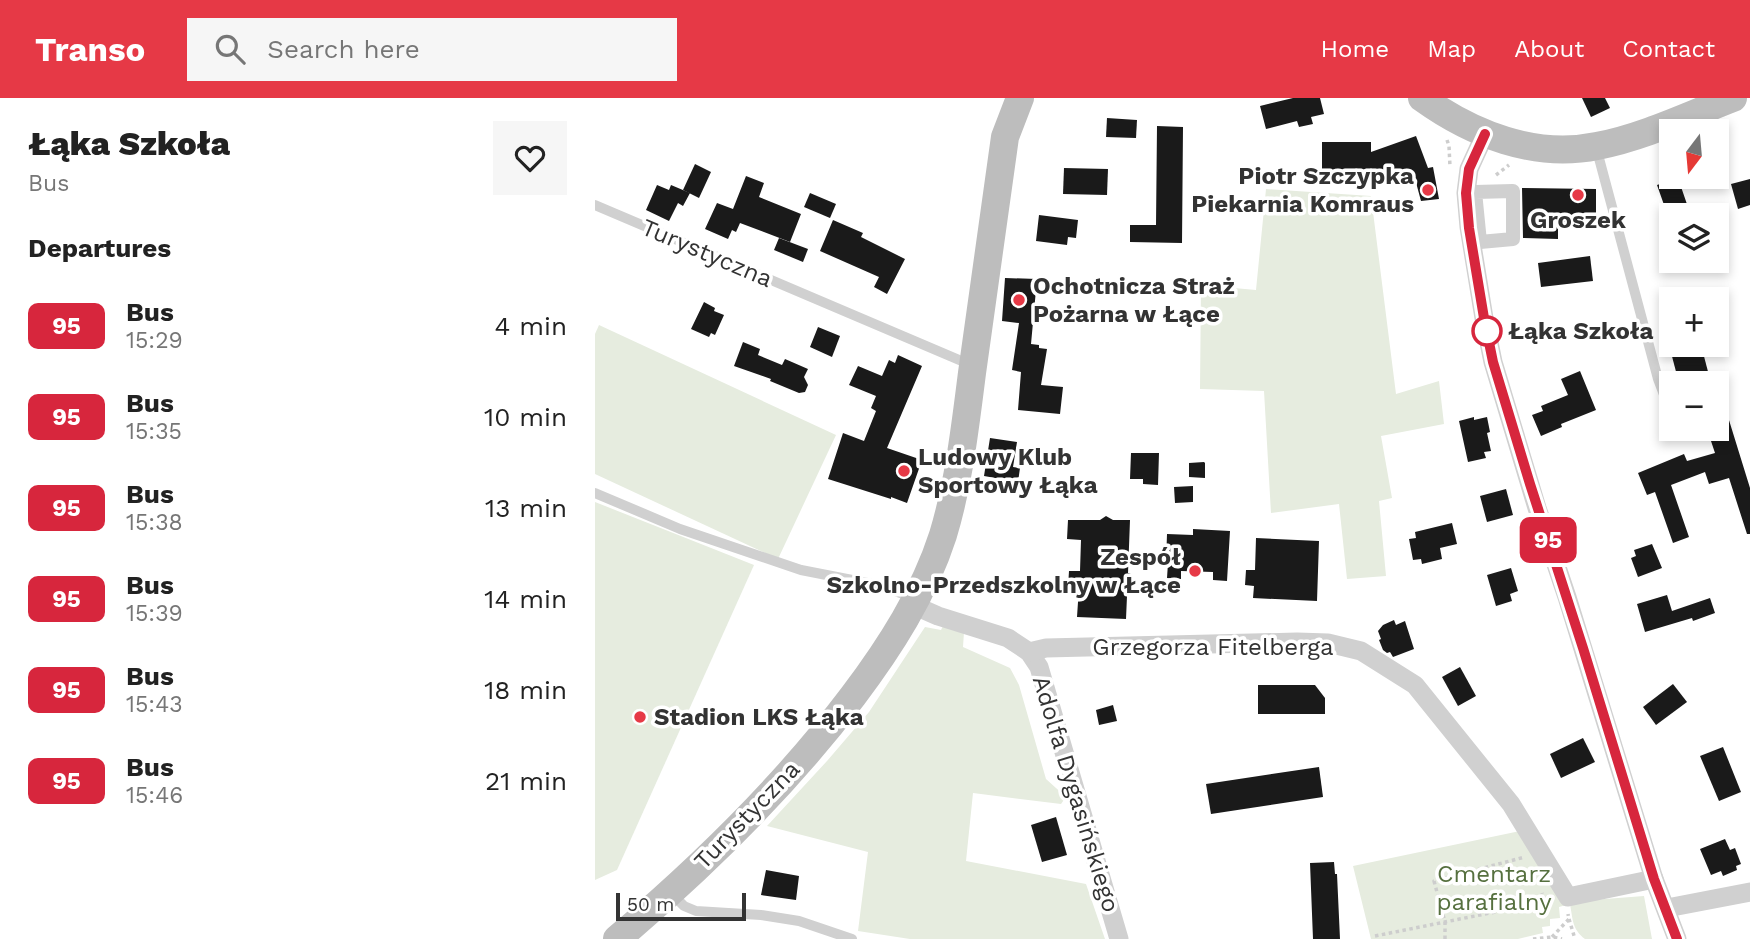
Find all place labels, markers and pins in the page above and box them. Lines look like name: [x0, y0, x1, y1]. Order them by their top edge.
place label: Piotr Szczypka Piekarnia Komraus: [1191, 162, 1414, 218]
marker: Piotr Szczypka Piekarnia Komraus: [1420, 182, 1436, 198]
marker: Groszek: [1570, 187, 1586, 203]
place label: Groszek: [1530, 206, 1626, 234]
place label: Ochotnicza Straż Pożarna w Łące: [1033, 272, 1235, 328]
marker: Ochotnicza Straż Pożarna w Łące: [1011, 292, 1027, 308]
marker: Łąka Szkoła: [1472, 316, 1502, 346]
place label: Łąka Szkoła: [1508, 317, 1654, 345]
place label: Ludowy Klub Sportowy Łąka: [918, 443, 1098, 499]
marker: Ludowy Klub Sportowy Łąka: [896, 463, 912, 479]
place label: Zespół Szkolno-Przedszkolny w Łące: [826, 543, 1181, 599]
marker: Zespół Szkolno-Przedszkolny w Łące: [1187, 563, 1203, 579]
place label: Stadion LKS Łąka: [654, 703, 864, 731]
marker: Stadion LKS Łąka: [632, 709, 648, 725]

